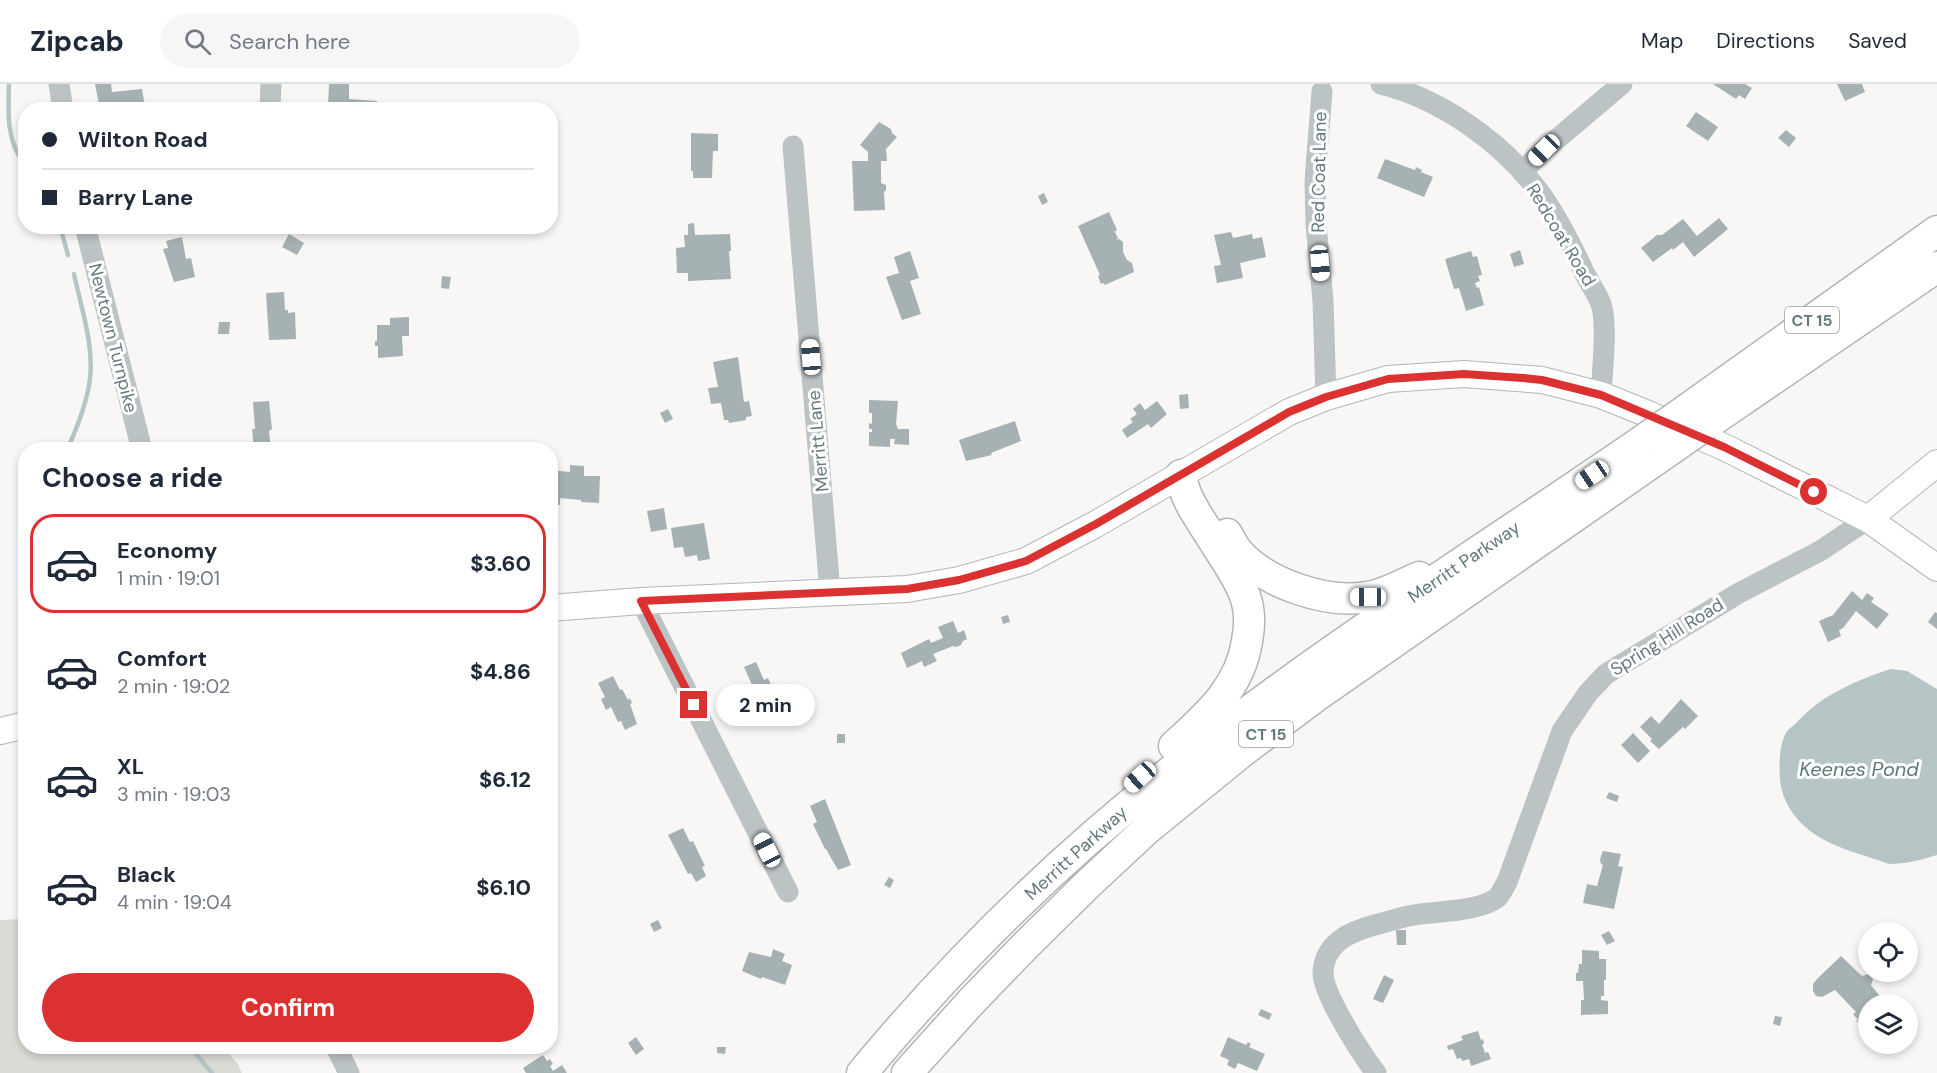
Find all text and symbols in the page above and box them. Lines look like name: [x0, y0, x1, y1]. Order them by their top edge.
search box: [160, 14, 580, 68]
text: Zipcab: [30, 23, 124, 60]
icon: search: [181, 25, 214, 58]
text: Search here: [229, 27, 350, 56]
text: Map: [1641, 27, 1683, 55]
text: Directions: [1716, 27, 1815, 55]
text: Saved: [1848, 27, 1907, 55]
street label: Red Coat Lane: [1306, 111, 1332, 233]
text: Wilton Road: [78, 125, 208, 154]
car: [1525, 131, 1563, 169]
street label: Redcoat Road: [1521, 179, 1601, 291]
text: Barry Lane: [78, 183, 193, 212]
car: [1309, 244, 1331, 282]
street label: Newtown Turnpike: [83, 261, 143, 415]
road number: CT 15: [1785, 307, 1839, 333]
car: [800, 338, 822, 376]
street label: Merritt Lane: [802, 389, 834, 493]
car: [1572, 457, 1612, 493]
text: Choose a ride: [42, 460, 223, 495]
route start: [1800, 478, 1827, 505]
street label: Merritt Parkway: [1403, 516, 1525, 608]
text: Economy: [117, 536, 217, 565]
icon: car: [45, 537, 99, 591]
text: $3.60: [470, 549, 531, 578]
text: 1 min · 19:01: [117, 565, 220, 591]
car: [1350, 588, 1386, 606]
street label: Spring Hill Road: [1606, 593, 1728, 681]
text: Comfort: [117, 644, 207, 673]
icon: car: [45, 645, 99, 699]
text: $4.86: [470, 657, 531, 686]
text: 2 min · 19:02: [117, 673, 230, 699]
callout: 2 min: [715, 684, 814, 726]
route end: [680, 691, 707, 718]
text: 2 min: [739, 692, 792, 718]
road number: CT 15: [1239, 721, 1293, 747]
text: XL: [117, 752, 144, 781]
icon: car: [45, 753, 99, 807]
water label: Keenes Pond: [1799, 756, 1919, 782]
car: [1121, 758, 1159, 796]
text: $6.12: [479, 765, 531, 794]
text: 3 min · 19:03: [117, 781, 231, 807]
street label: Merritt Parkway: [1020, 800, 1132, 906]
car: [751, 830, 783, 870]
text: Black: [117, 860, 176, 889]
icon: car: [45, 861, 99, 915]
text: $6.10: [476, 873, 531, 902]
text: 4 min · 19:04: [117, 889, 232, 915]
map controls: [1858, 922, 1918, 1054]
button: locate: [1858, 922, 1918, 982]
button: Confirm: [42, 973, 534, 1042]
button: layers: [1858, 994, 1918, 1054]

